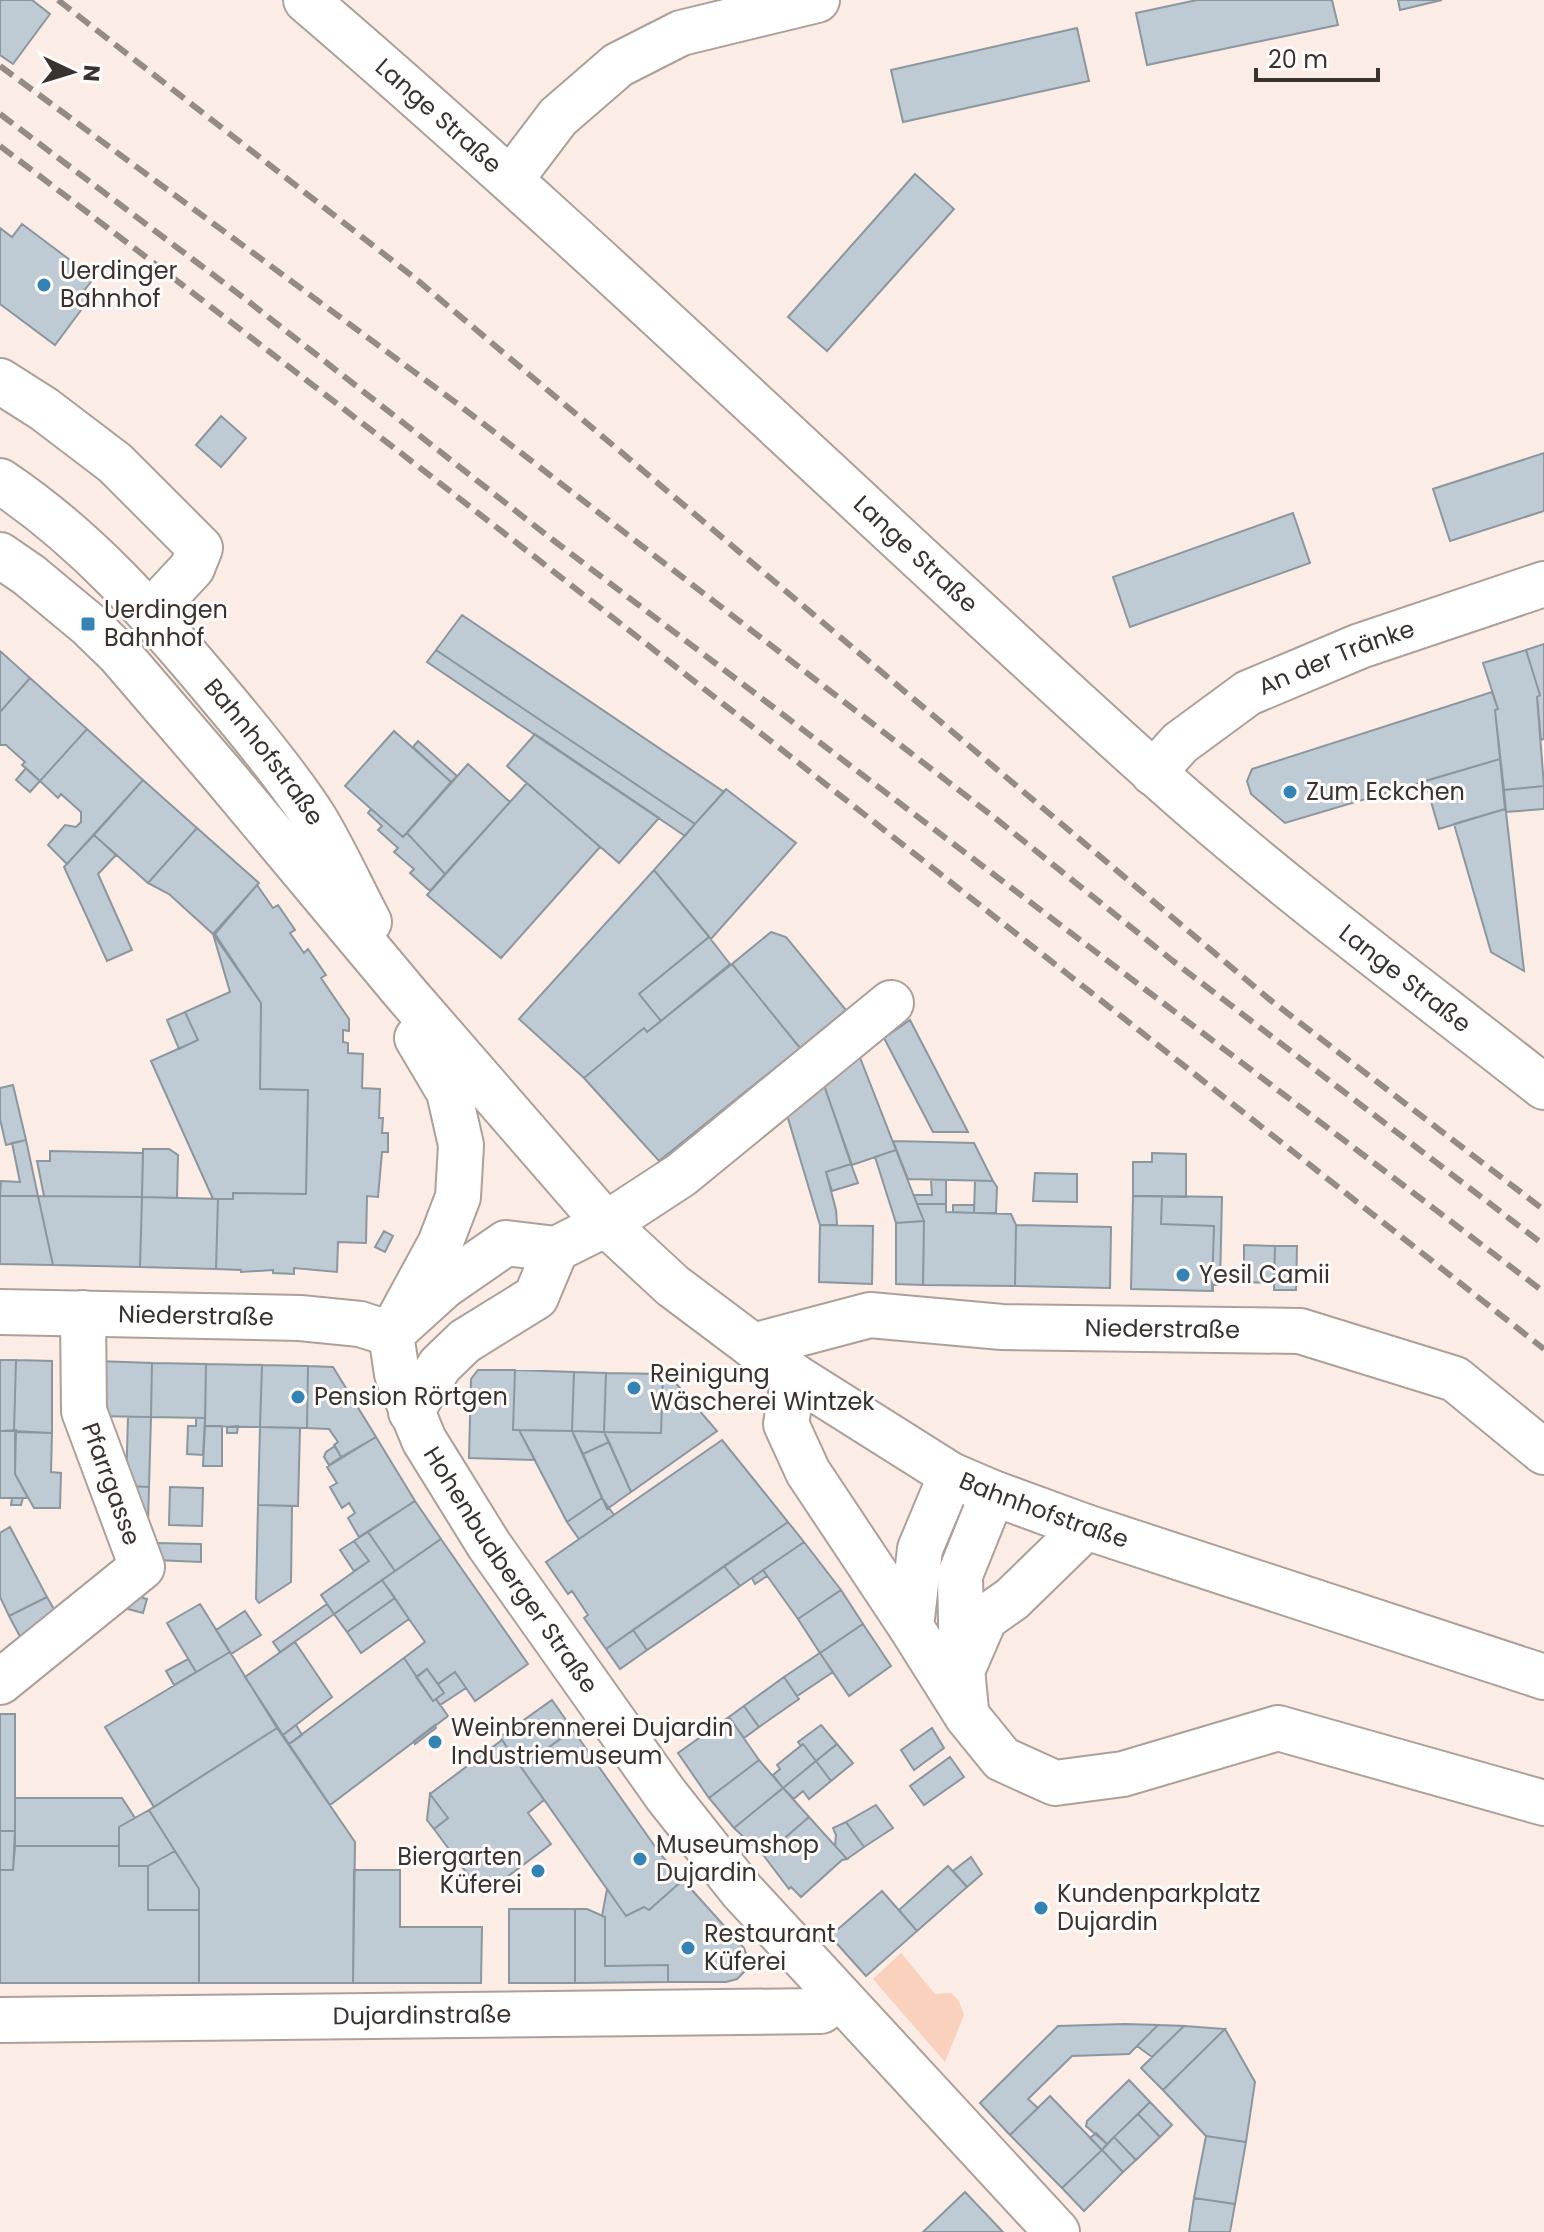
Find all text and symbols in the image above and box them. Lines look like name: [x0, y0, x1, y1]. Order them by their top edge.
north arrow: [32, 32, 112, 112]
scale bar: [1256, 32, 1378, 82]
text: 20 m: [1268, 43, 1328, 76]
street label: Lange Straße: [368, 51, 509, 181]
text: N: [75, 64, 107, 83]
place label: Uerdinger Bahnhof: [60, 254, 178, 315]
marker: Uerdinger Bahnhof: [35, 276, 53, 294]
street label: Lange Straße: [847, 488, 985, 620]
place label: Uerdingen Bahnhof: [104, 593, 228, 654]
street label: An der Tränke: [1253, 612, 1419, 703]
marker: Uerdingen Bahnhof: [79, 615, 97, 633]
street label: Bahnhofstraße: [197, 671, 332, 832]
place label: Zum Eckchen: [1306, 775, 1465, 808]
marker: Zum Eckchen: [1281, 783, 1299, 801]
street label: Lange Straße: [1332, 916, 1478, 1040]
place label: Yesil Camii: [1199, 1258, 1330, 1291]
marker: Yesil Camii: [1174, 1266, 1192, 1284]
street label: Niederstraße: [118, 1297, 274, 1333]
street label: Niederstraße: [1084, 1311, 1240, 1346]
place label: Reinigung Wäscherei Wintzek: [650, 1357, 875, 1418]
marker: Reinigung Wäscherei Wintzek: [625, 1379, 643, 1397]
place label: Pension Rörtgen: [314, 1380, 508, 1413]
marker: Pension Rörtgen: [289, 1388, 307, 1406]
street label: Pfarrgasse: [74, 1418, 149, 1550]
street label: Hohenbudberger Straße: [416, 1440, 606, 1700]
street label: Bahnhofstraße: [954, 1463, 1133, 1556]
place label: Weinbrennerei Dujardin Industriemuseum: [451, 1711, 733, 1772]
marker: Weinbrennerei Dujardin Industriemuseum: [426, 1733, 444, 1751]
place label: Museumshop Dujardin: [656, 1828, 819, 1889]
place label: Biergarten Küferei: [397, 1840, 522, 1901]
marker: Museumshop Dujardin: [631, 1850, 649, 1868]
marker: Biergarten Küferei: [529, 1862, 547, 1880]
place label: Kundenparkplatz Dujardin: [1057, 1877, 1260, 1938]
marker: Kundenparkplatz Dujardin: [1032, 1899, 1050, 1917]
place label: Restaurant Küferei: [704, 1917, 836, 1978]
marker: Restaurant Küferei: [679, 1939, 697, 1957]
street label: Dujardinstraße: [332, 1997, 512, 2032]

